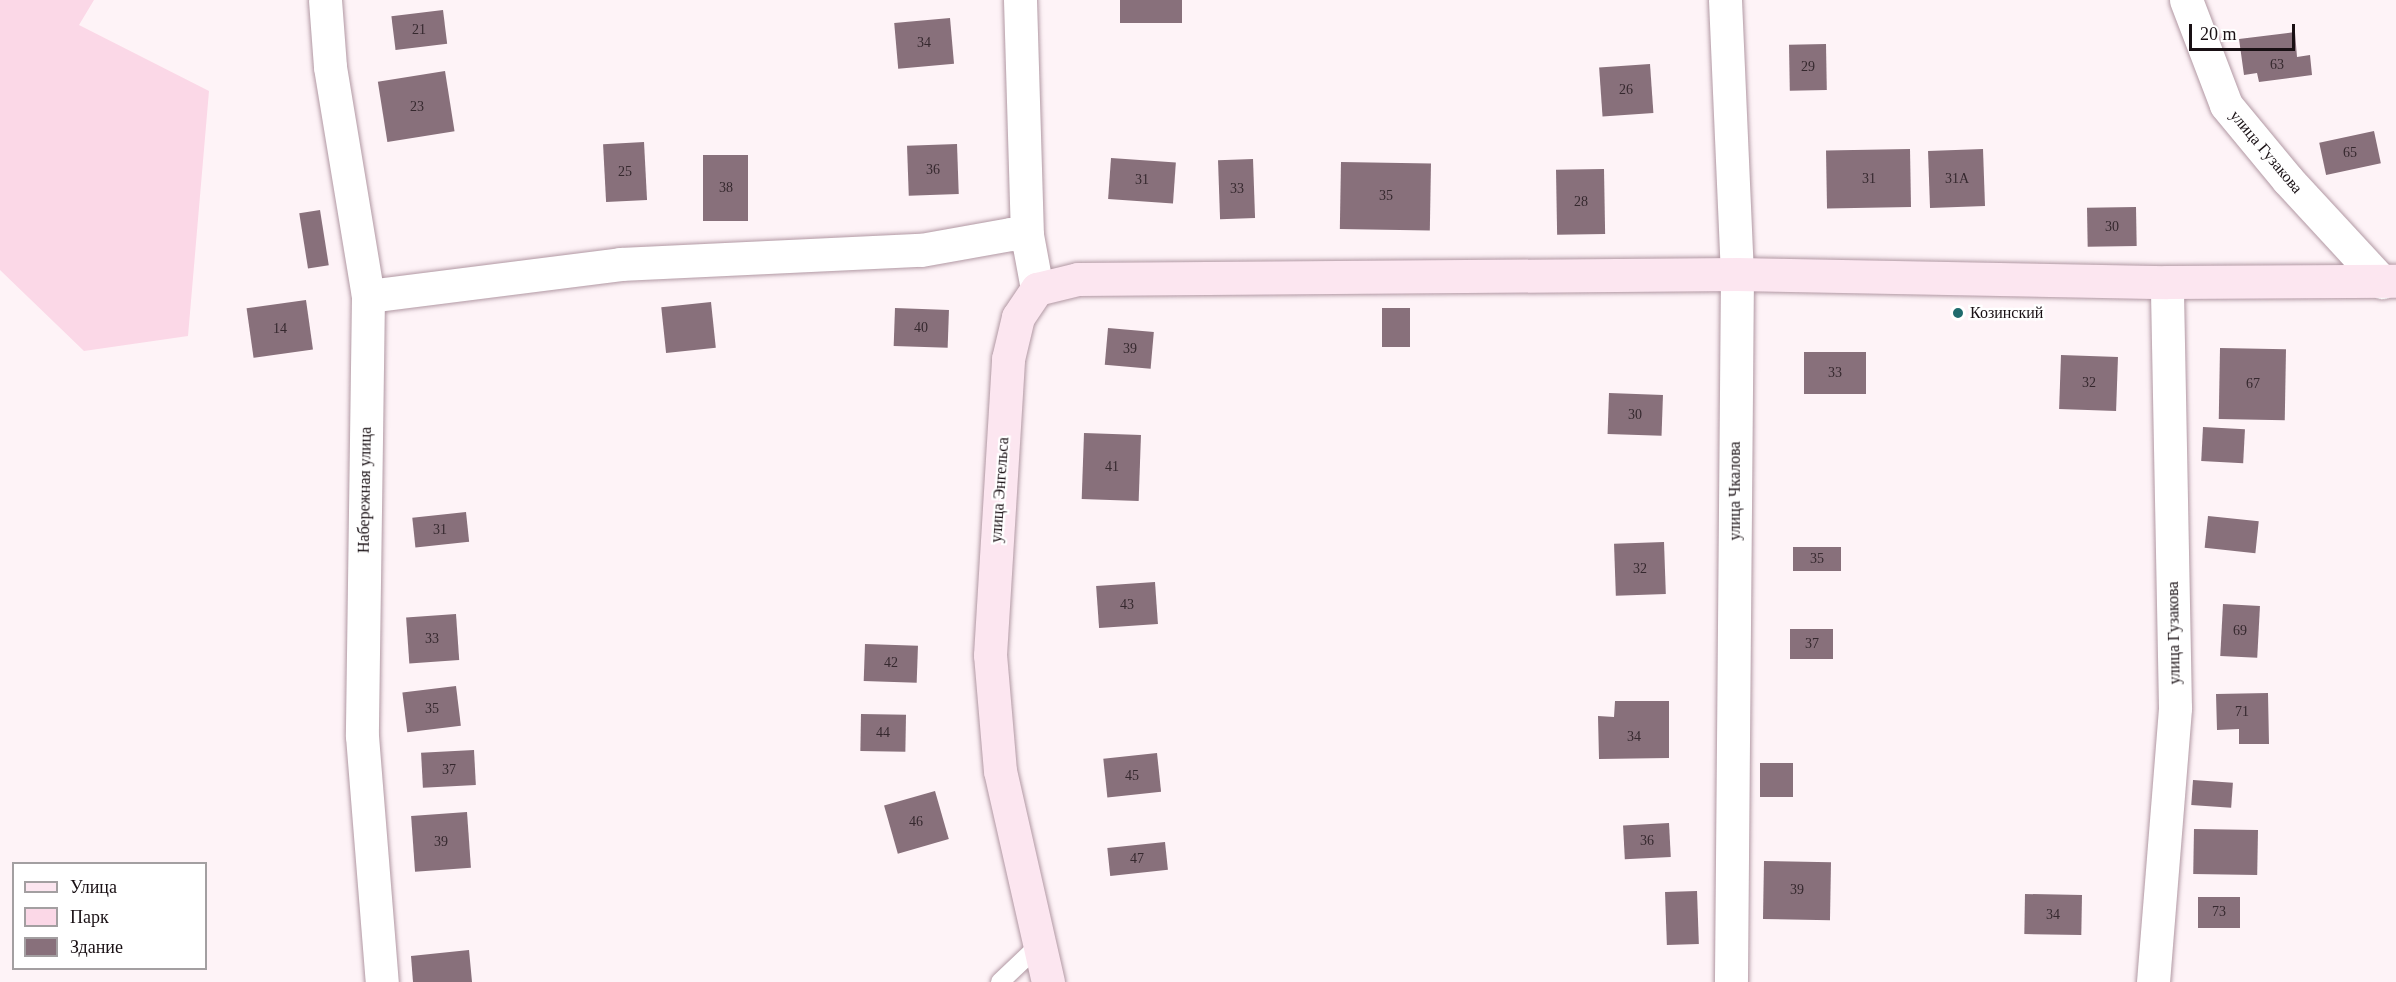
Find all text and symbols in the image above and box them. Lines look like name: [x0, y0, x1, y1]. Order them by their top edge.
scale bar: [2192, 12, 2298, 50]
house number: 21: [412, 22, 426, 38]
text: 20 m: [2200, 24, 2237, 44]
house number: 34: [917, 35, 931, 51]
house number: 63: [2270, 57, 2284, 73]
house number: 29: [1801, 59, 1815, 75]
house number: 26: [1619, 82, 1633, 98]
house number: 23: [410, 99, 424, 115]
street label: улица Гузакова: [2226, 106, 2306, 198]
house number: 65: [2343, 145, 2357, 161]
house number: 36: [926, 162, 940, 178]
house number: 25: [618, 164, 632, 180]
house number: 31: [1862, 171, 1876, 187]
house number: 31А: [1945, 171, 1969, 187]
house number: 31: [1135, 172, 1149, 188]
house number: 38: [719, 180, 733, 196]
house number: 33: [1230, 181, 1244, 197]
house number: 35: [1379, 188, 1393, 204]
house number: 28: [1574, 194, 1588, 210]
house number: 30: [2105, 219, 2119, 235]
place label: Козинский: [1970, 303, 2043, 323]
marker: Козинский: [1951, 306, 1965, 320]
house number: 40: [914, 320, 928, 336]
house number: 14: [273, 321, 287, 337]
house number: 39: [1123, 341, 1137, 357]
house number: 33: [1828, 365, 1842, 381]
house number: 32: [2082, 375, 2096, 391]
house number: 67: [2246, 376, 2260, 392]
house number: 30: [1628, 407, 1642, 423]
street label: Набережная улица: [354, 427, 376, 553]
street label: улица Энгельса: [987, 437, 1013, 543]
street label: улица Чкалова: [1725, 441, 1745, 541]
house number: 41: [1105, 459, 1119, 475]
house number: 31: [433, 522, 447, 538]
house number: 35: [1810, 551, 1824, 567]
house number: 32: [1633, 561, 1647, 577]
street label: улица Гузакова: [2164, 581, 2184, 685]
house number: 43: [1120, 597, 1134, 613]
house number: 69: [2233, 623, 2247, 639]
house number: 33: [425, 631, 439, 647]
house number: 37: [1805, 636, 1819, 652]
house number: 42: [884, 655, 898, 671]
house number: 35: [425, 701, 439, 717]
house number: 71: [2235, 704, 2249, 720]
house number: 44: [876, 725, 890, 741]
house number: 34: [1627, 729, 1641, 745]
house number: 37: [442, 762, 456, 778]
house number: 45: [1125, 768, 1139, 784]
house number: 46: [909, 814, 923, 830]
house number: 36: [1640, 833, 1654, 849]
house number: 39: [434, 834, 448, 850]
house number: 47: [1130, 851, 1144, 867]
legend: [12, 862, 207, 970]
text: Улица: [70, 877, 117, 897]
house number: 39: [1790, 882, 1804, 898]
house number: 73: [2212, 904, 2226, 920]
text: Парк: [70, 907, 109, 927]
house number: 34: [2046, 907, 2060, 923]
text: Здание: [70, 937, 123, 957]

